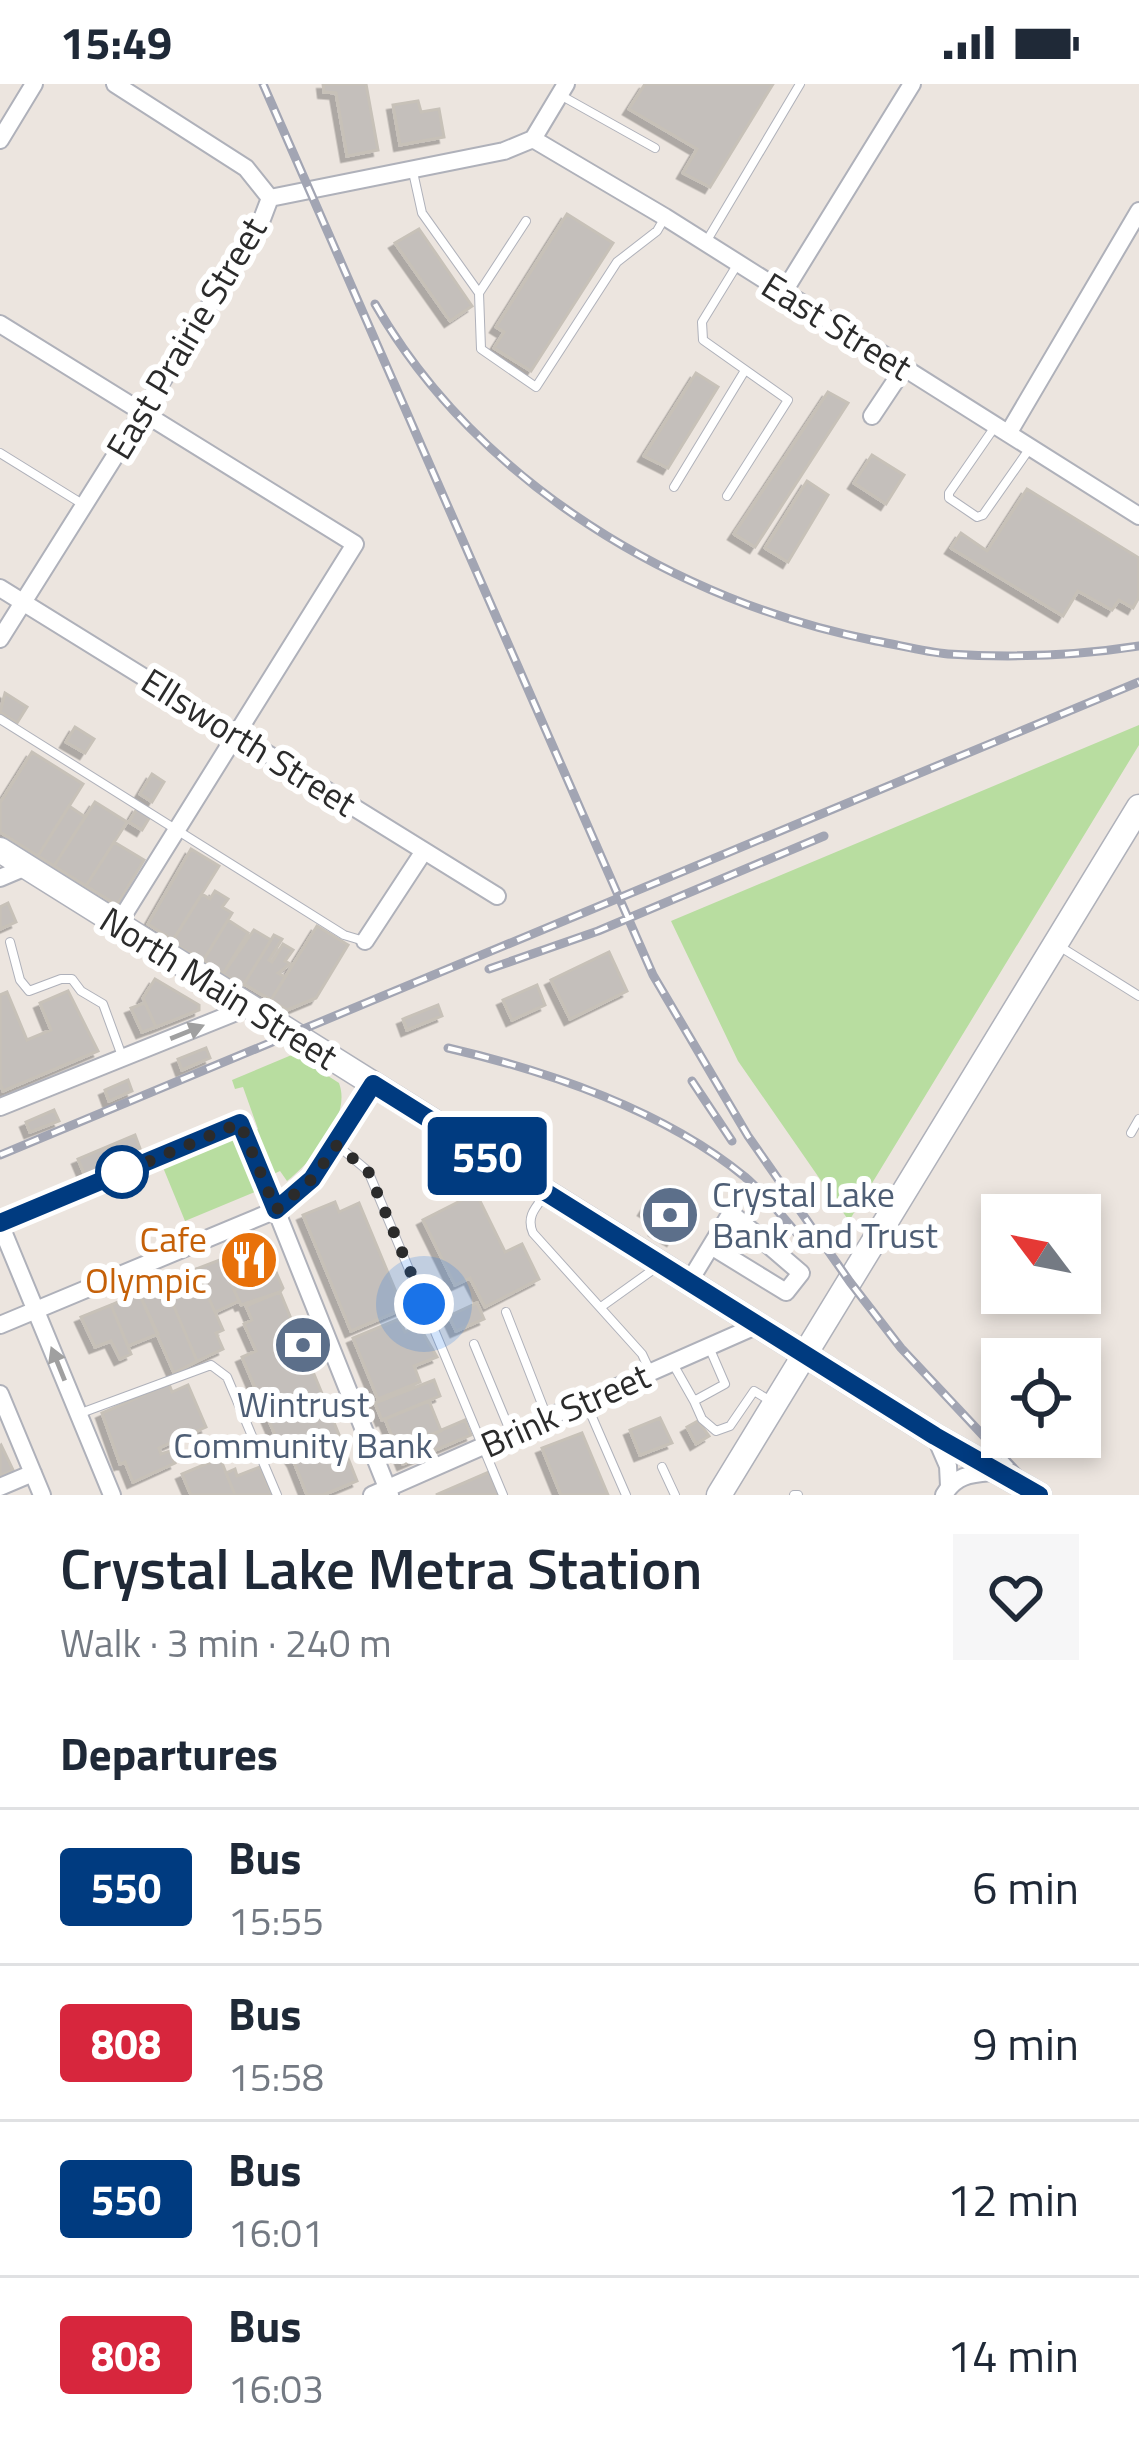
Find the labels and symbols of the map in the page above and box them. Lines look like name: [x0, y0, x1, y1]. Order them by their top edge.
street label: East Prairie Street: [91, 206, 280, 469]
street label: East Street: [751, 258, 923, 394]
street label: Ellsworth Street: [131, 653, 368, 830]
street label: North Main Street: [89, 892, 349, 1083]
one-way arrow: [169, 1022, 205, 1041]
line badge: 550: [418, 1117, 556, 1195]
unlabelled marker: [97, 1147, 147, 1197]
place label: Crystal Lake Bank and Trust: [712, 1166, 938, 1262]
bank icon: Crystal Lake Bank and Trust: [639, 1184, 701, 1246]
north arrow: [981, 1194, 1101, 1314]
place label: Cafe Olympic: [85, 1211, 207, 1307]
restaurant icon: Cafe Olympic: [218, 1229, 280, 1291]
your location: [394, 1274, 454, 1334]
bank icon: Wintrust Community Bank: [272, 1314, 334, 1376]
one-way arrow: [48, 1345, 67, 1381]
street label: Brink Street: [471, 1348, 658, 1471]
place label: Wintrust Community Bank: [173, 1376, 433, 1472]

